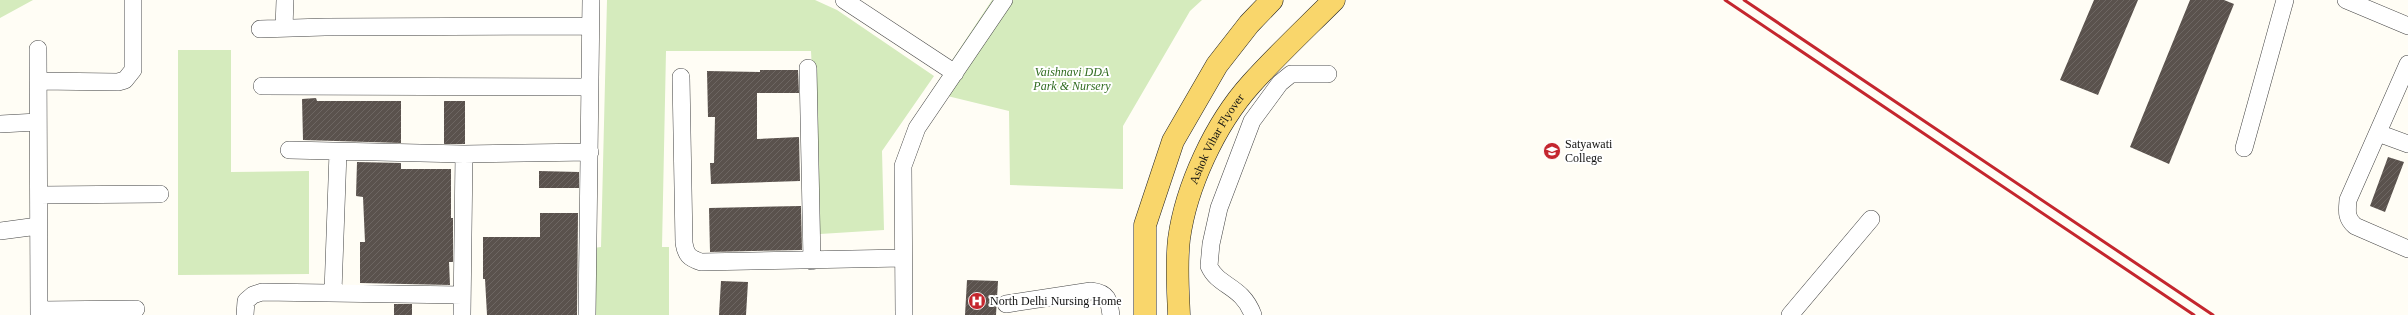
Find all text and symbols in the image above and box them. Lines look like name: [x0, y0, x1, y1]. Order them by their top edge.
park label: Vaishnavi DDA Park & Nursery: [1032, 65, 1111, 93]
street label: Ashok Vihar Flyover: [1187, 91, 1247, 186]
place label: Satyawati College: [1565, 137, 1613, 165]
school or university icon: Satyawati College: [1542, 141, 1562, 161]
hospital icon: North Delhi Nursing Home: [967, 291, 987, 311]
place label: North Delhi Nursing Home: [990, 294, 1122, 308]

